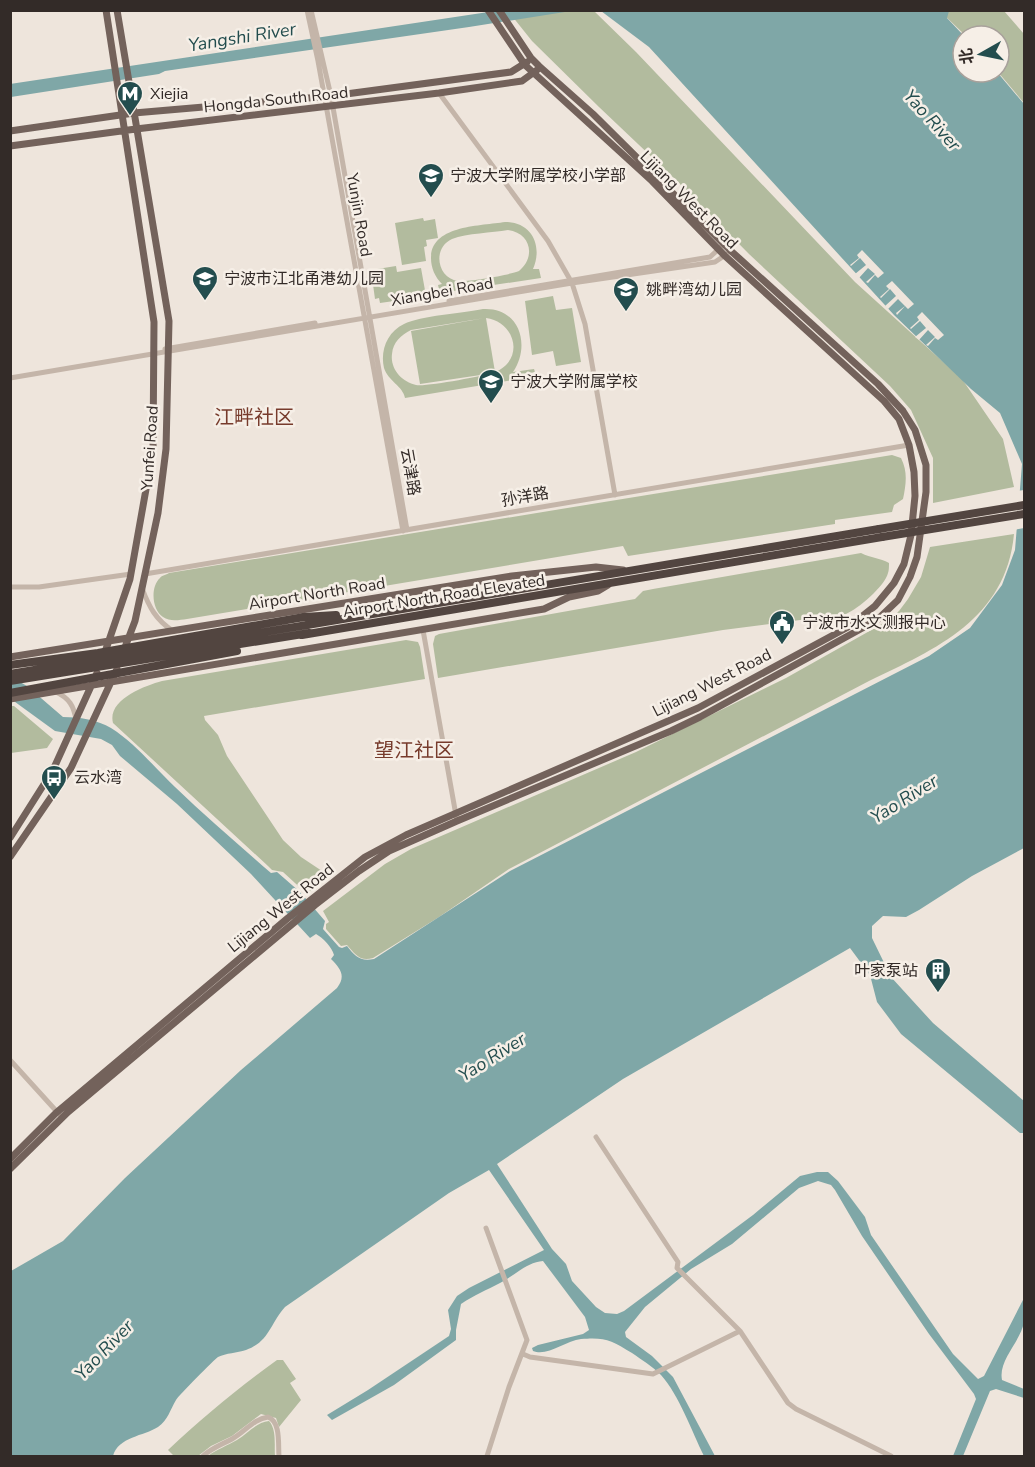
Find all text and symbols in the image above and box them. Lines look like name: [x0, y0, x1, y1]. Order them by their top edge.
water label: Yangshi River: [186, 17, 298, 57]
north arrow: [951, 24, 1011, 84]
text: 北: [955, 47, 979, 66]
metro station icon: Xiejia: [115, 79, 145, 117]
street label: Hongda South Road: [203, 81, 349, 119]
place label: Xiejia: [150, 83, 189, 105]
water label: Yao River: [898, 84, 966, 156]
street label: Lijiang West Road: [635, 146, 743, 254]
school or university icon: 宁波大学附属学校小学部: [416, 161, 446, 199]
place label: 宁波大学附属学校小学部: [450, 165, 626, 187]
street label: Yunjin Road: [341, 171, 377, 258]
school or university icon: 宁波市江北甬港幼儿园: [190, 264, 220, 302]
place label: 宁波市江北甬港幼儿园: [224, 268, 384, 290]
street label: Xiangbei Road: [389, 272, 495, 312]
school or university icon: 姚畔湾幼儿园: [611, 275, 641, 313]
place label: 姚畔湾幼儿园: [646, 279, 742, 301]
school or university icon: 宁波大学附属学校: [476, 367, 506, 405]
place label: 宁波大学附属学校: [510, 371, 638, 393]
district label: 江畔社区: [214, 404, 294, 431]
street label: Yunfei Road: [136, 405, 164, 492]
street label: 云津路: [395, 446, 425, 498]
street label: 孙洋路: [499, 482, 551, 512]
street label: Airport North Road Elevated: [341, 569, 547, 623]
street label: Airport North Road: [247, 572, 387, 616]
public building icon: 宁波市水文测报中心: [767, 608, 797, 646]
place label: 宁波市水文测报中心: [802, 612, 946, 634]
street label: Lijiang West Road: [649, 644, 775, 722]
district label: 望江社区: [374, 737, 454, 764]
bus stop icon: 云水湾: [39, 763, 69, 801]
place label: 云水湾: [74, 767, 122, 789]
water label: Yao River: [866, 769, 943, 829]
street label: Lijiang West Road: [223, 858, 339, 958]
building icon: 叶家泵站: [923, 956, 953, 994]
place label: 叶家泵站: [854, 960, 918, 982]
water label: Yao River: [454, 1027, 531, 1087]
water label: Yao River: [69, 1314, 139, 1385]

